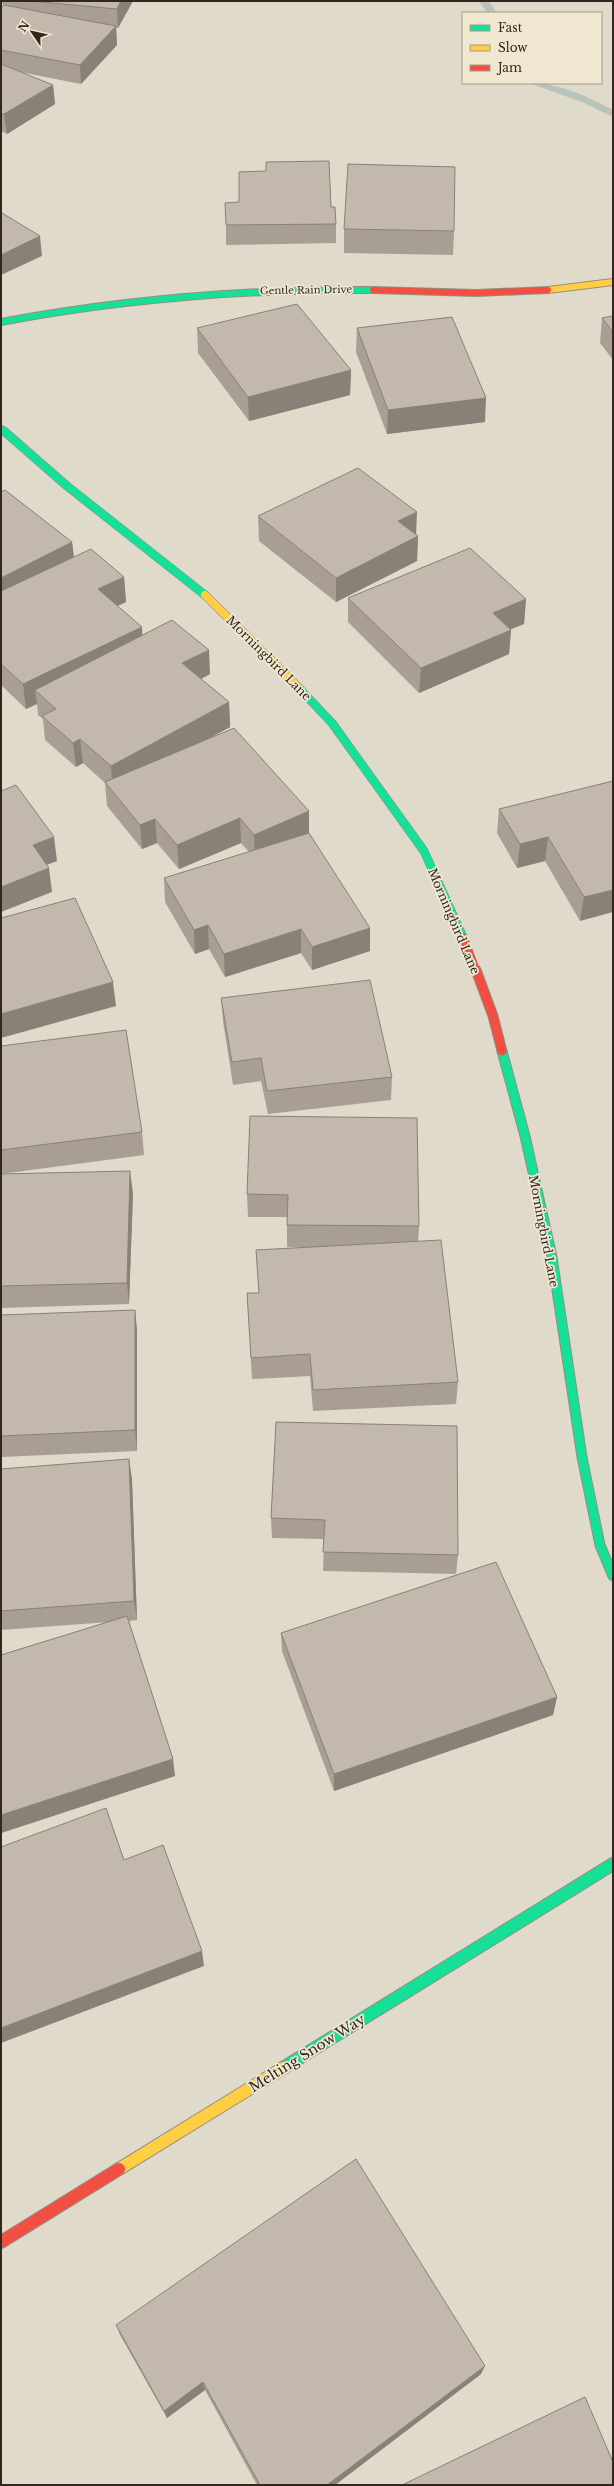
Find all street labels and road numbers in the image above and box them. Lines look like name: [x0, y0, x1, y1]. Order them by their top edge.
street label: Gentle Rain Drive: [260, 283, 352, 297]
street label: Morningbird Lane: [223, 612, 315, 704]
street label: Morningbird Lane: [425, 866, 483, 976]
street label: Morningbird Lane: [526, 1174, 562, 1288]
street label: Melting Snow Way: [246, 2010, 368, 2096]

